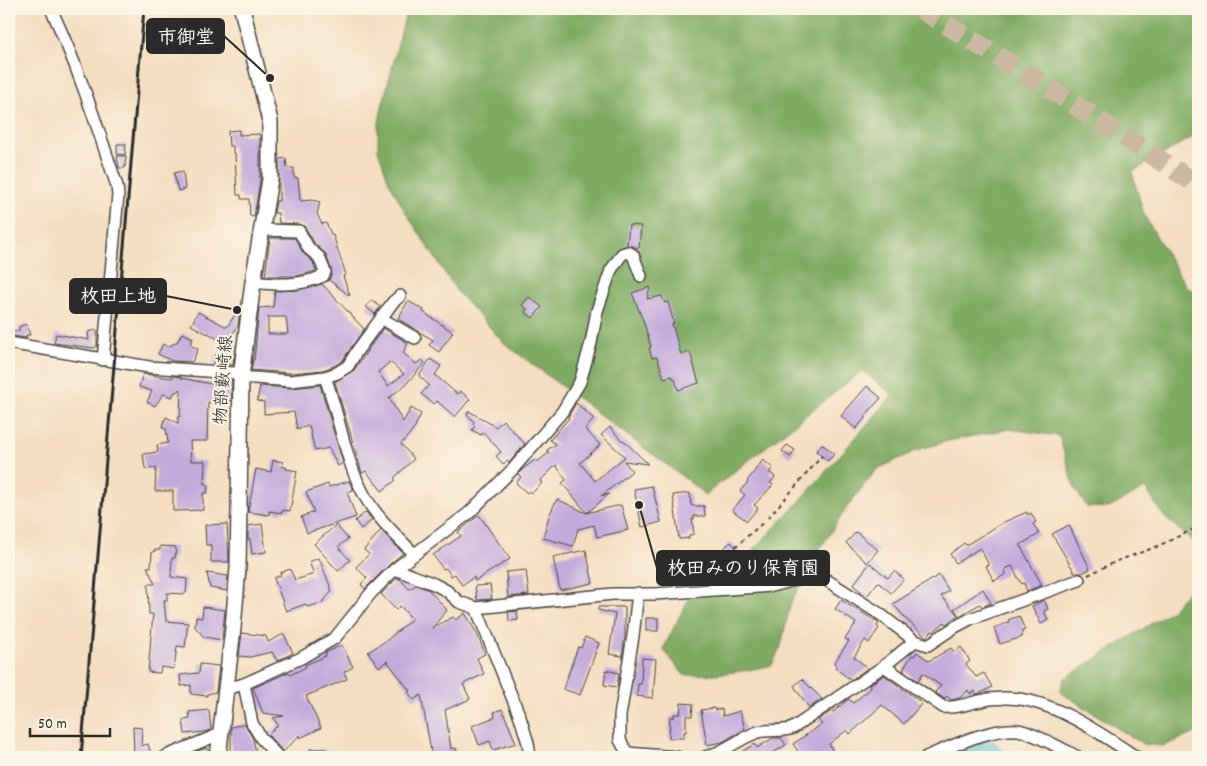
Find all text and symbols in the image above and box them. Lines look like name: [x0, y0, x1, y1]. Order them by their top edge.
callout: 市御堂: [147, 19, 224, 53]
text: 市御堂: [157, 26, 215, 53]
callout: 枚田上地: [70, 279, 166, 313]
text: 枚田上地: [80, 285, 156, 312]
street label: 物部藪崎線: [209, 334, 241, 426]
callout: 枚田みのり保育園: [657, 551, 829, 585]
text: 枚田みのり保育園: [667, 557, 819, 584]
scale bar: [30, 706, 110, 738]
text: 50 m: [38, 714, 67, 736]

